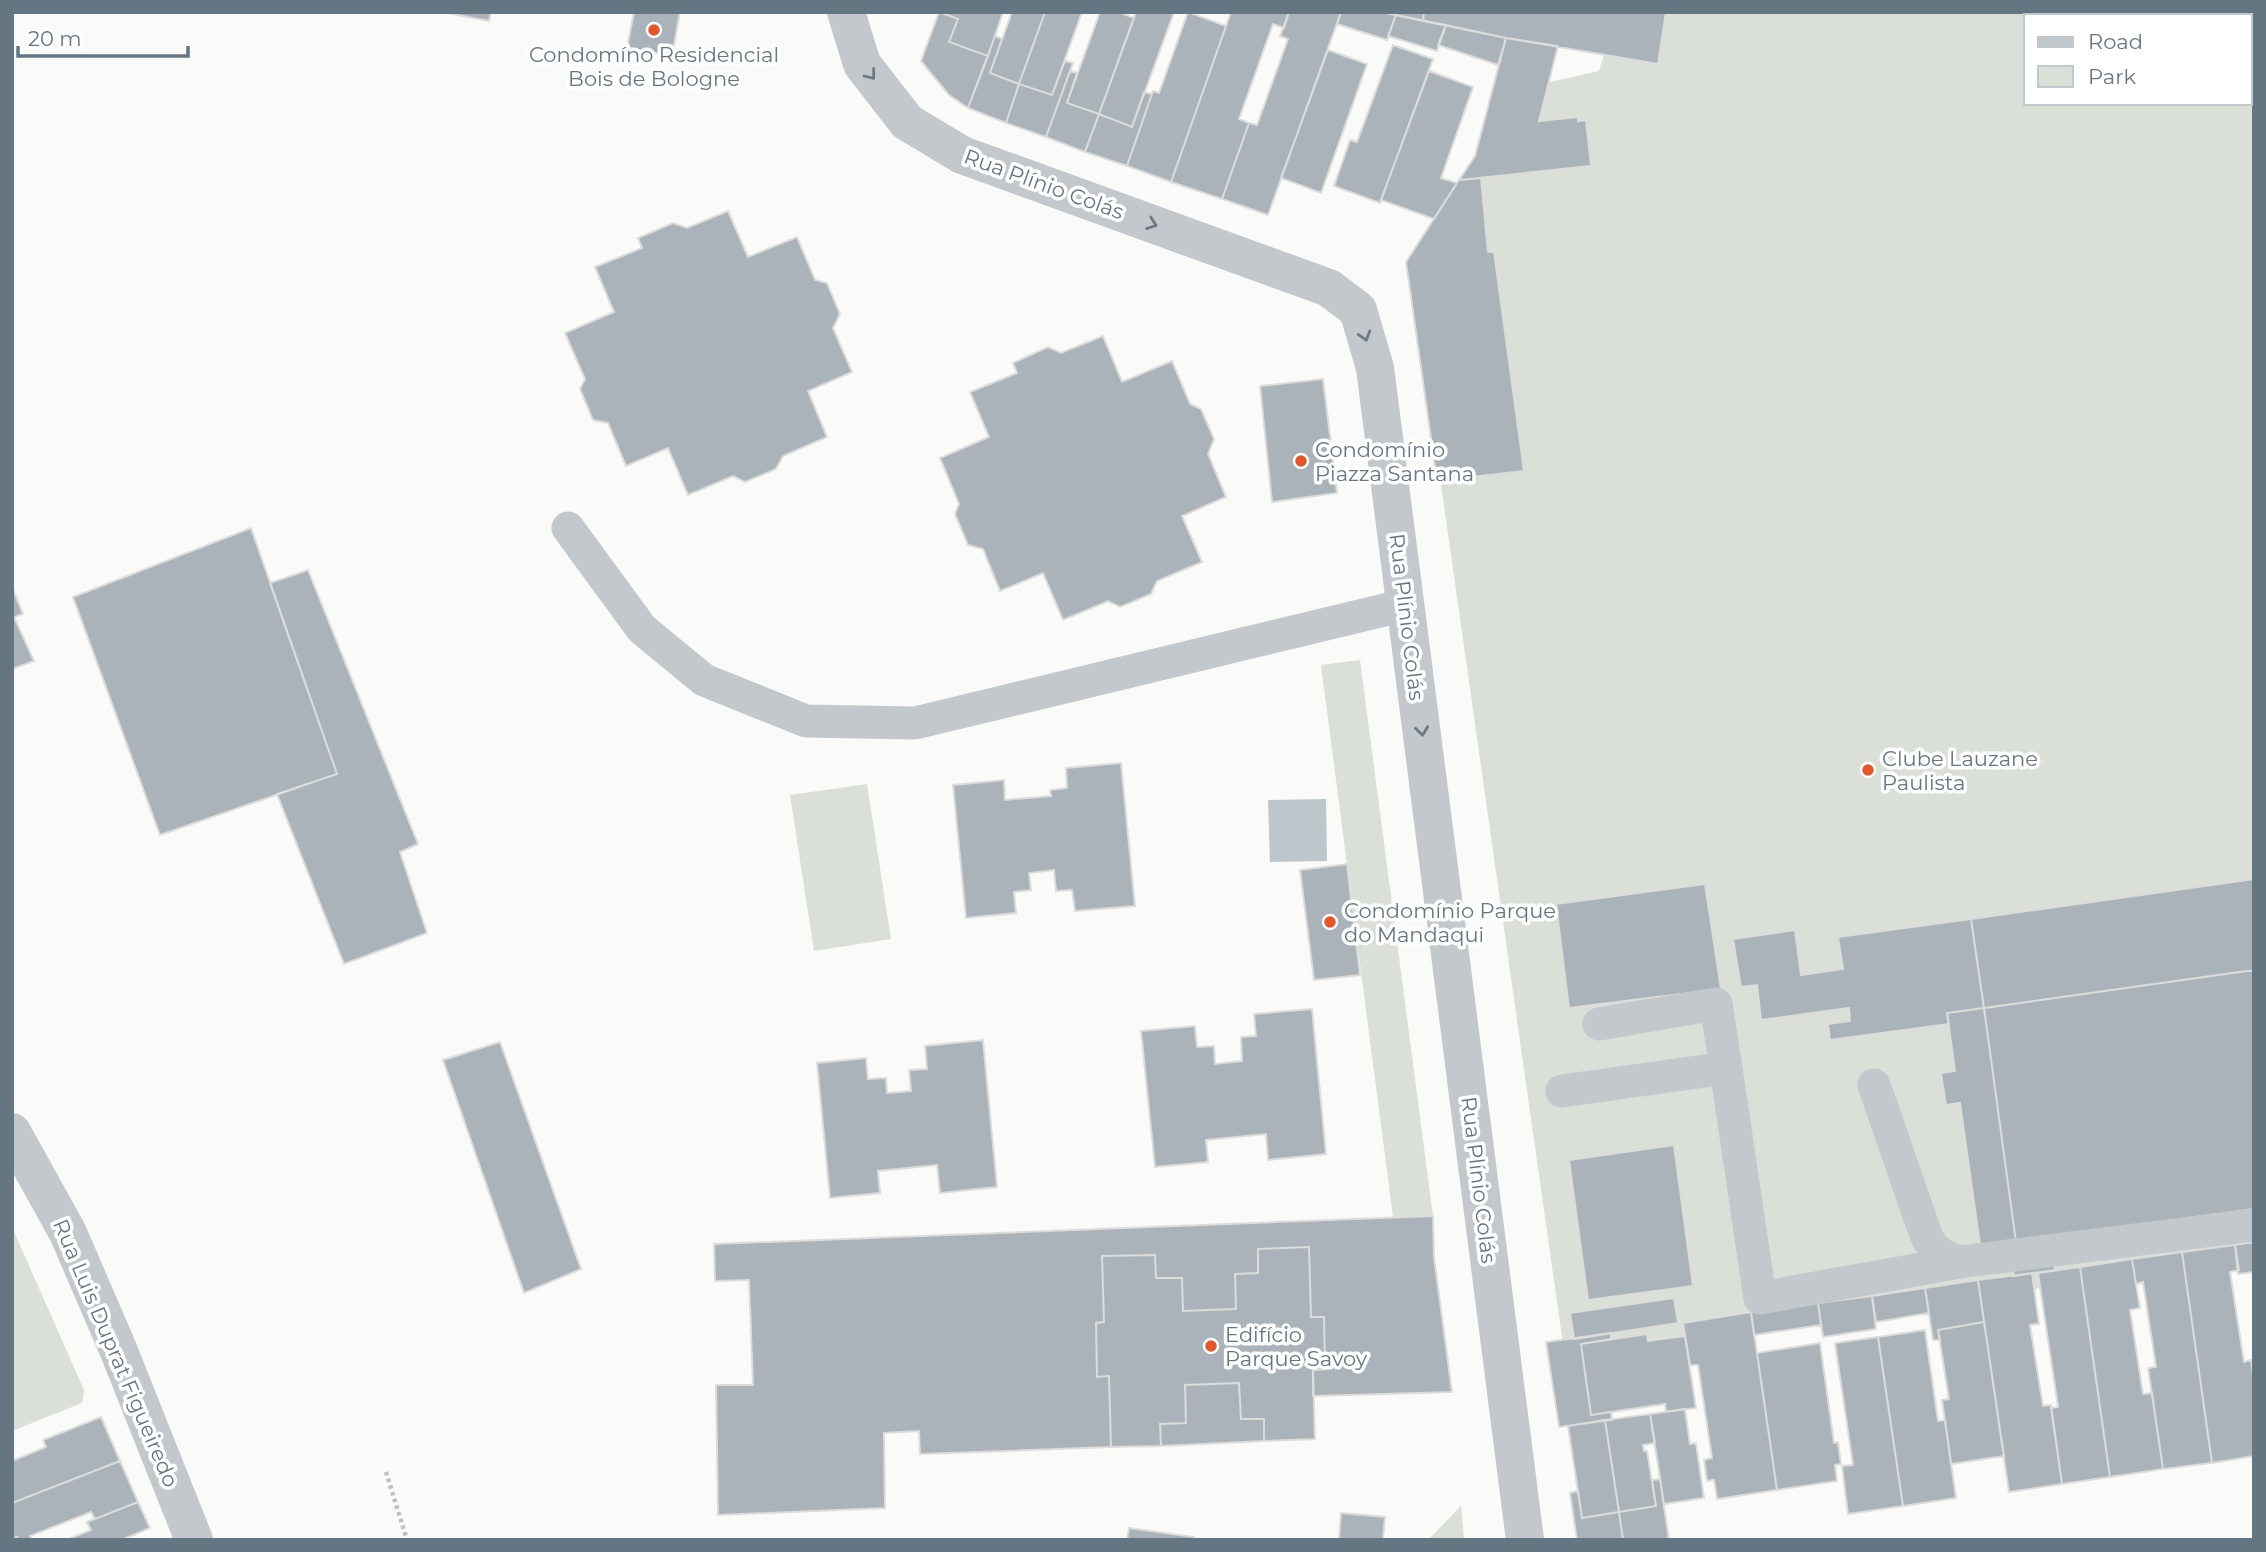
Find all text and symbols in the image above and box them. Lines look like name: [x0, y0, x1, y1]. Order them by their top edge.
scale bar: [18, 14, 187, 58]
legend: [2024, 14, 2252, 105]
marker: Condomíno Residencial Bois de Bologne: [646, 22, 662, 38]
text: 20 m: [28, 26, 82, 51]
text: Road: [2088, 29, 2143, 54]
place label: Condomíno Residencial Bois de Bologne: [529, 42, 779, 91]
text: Park: [2088, 64, 2136, 89]
one-way arrow: [862, 68, 875, 80]
street label: Rua Plínio Colás: [961, 144, 1127, 224]
one-way arrow: [1145, 216, 1158, 230]
one-way arrow: [1357, 330, 1372, 342]
place label: Condomínio Piazza Santana: [1315, 437, 1474, 486]
marker: Condomínio Piazza Santana: [1293, 453, 1309, 469]
street label: Rua Plínio Colás: [1384, 532, 1430, 702]
one-way arrow: [1414, 725, 1429, 737]
place label: Clube Lauzane Paulista: [1882, 746, 2038, 795]
marker: Clube Lauzane Paulista: [1860, 762, 1876, 778]
place label: Condomínio Parque do Mandaqui: [1344, 898, 1556, 947]
marker: Condomínio Parque do Mandaqui: [1322, 914, 1338, 930]
street label: Rua Plínio Colás: [1456, 1095, 1502, 1265]
street label: Rua Luis Duprat Figueiredo: [48, 1215, 184, 1491]
place label: Edifício Parque Savoy: [1225, 1322, 1368, 1371]
marker: Edifício Parque Savoy: [1203, 1338, 1219, 1354]

